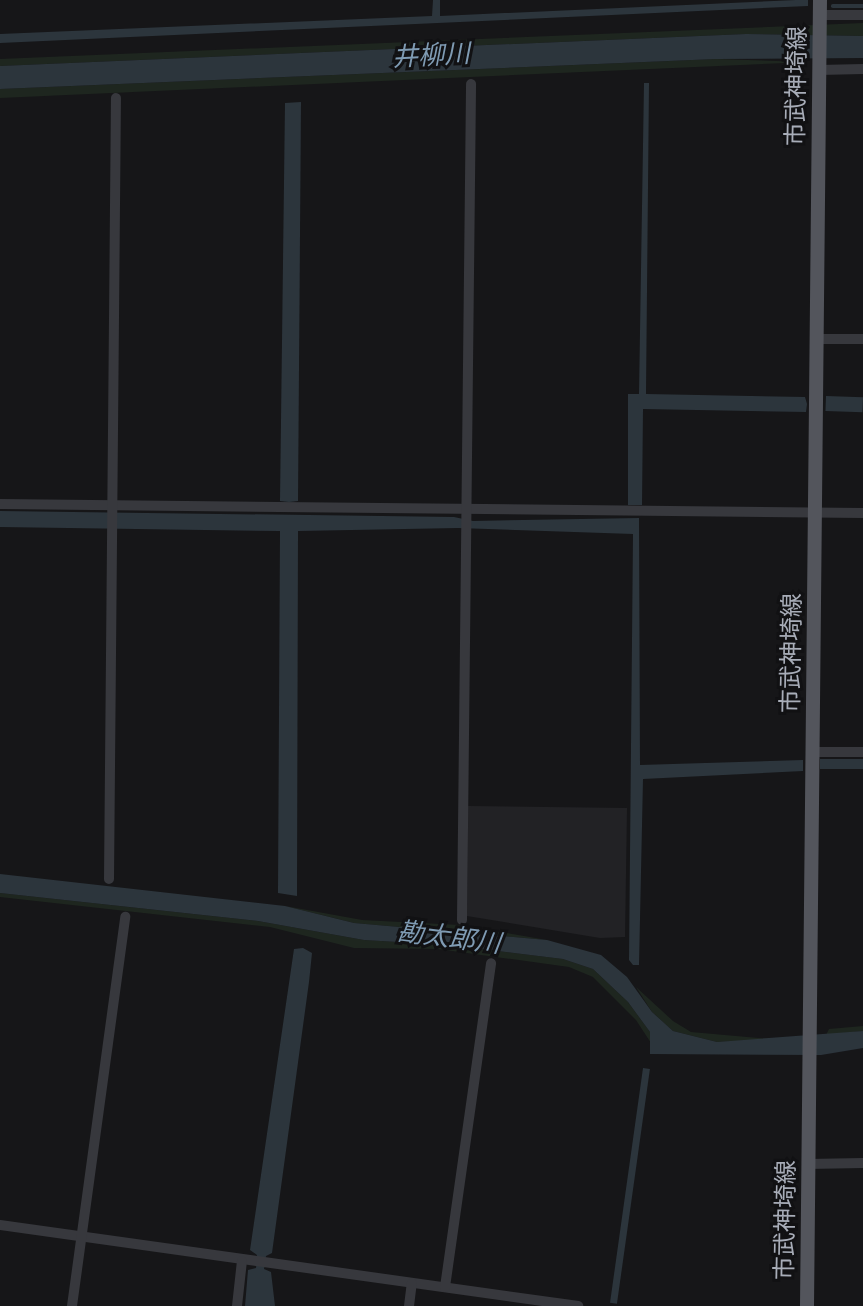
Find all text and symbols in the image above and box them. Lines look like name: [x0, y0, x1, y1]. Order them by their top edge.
street label: 市武神埼線: [781, 26, 811, 146]
water label: 井柳川: [391, 38, 471, 74]
street label: 市武神埼線: [776, 593, 806, 713]
water label: 勘太郎川: [395, 916, 503, 960]
street label: 市武神埼線: [770, 1160, 800, 1280]

